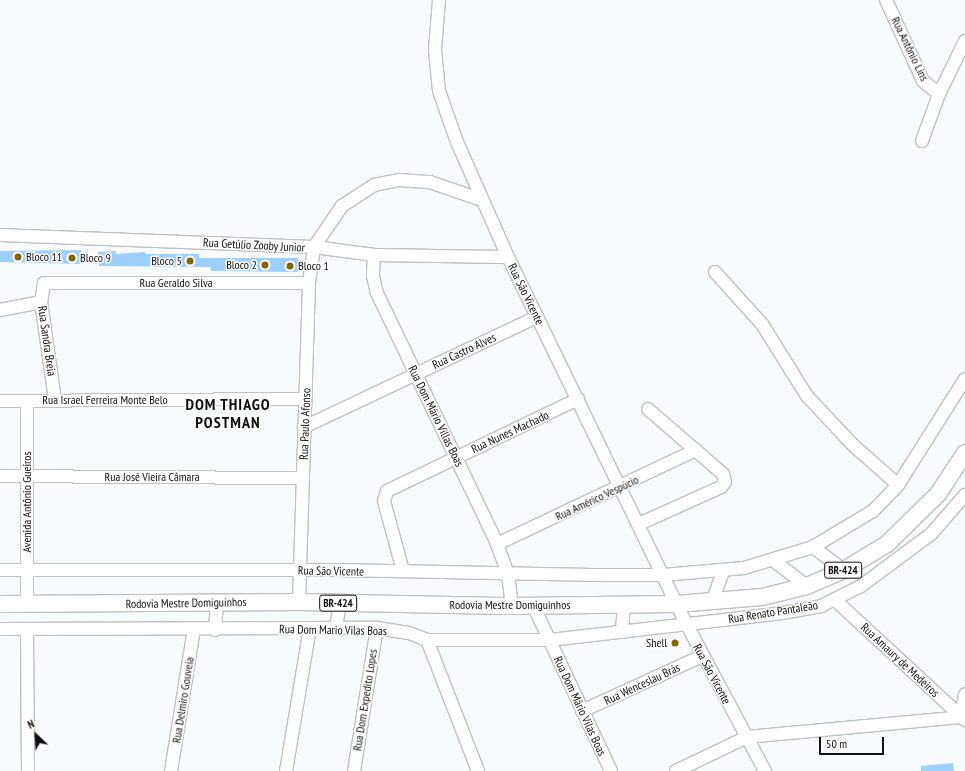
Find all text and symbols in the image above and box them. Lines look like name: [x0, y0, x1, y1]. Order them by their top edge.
street label: Rua Antônio Lins: [888, 14, 932, 84]
street label: Rua Getúlio Zooby Junior: [202, 235, 306, 255]
place label: Bloco 11: [26, 250, 62, 264]
place label: Bloco 9: [80, 251, 111, 265]
marker: Bloco 11: [13, 252, 23, 262]
marker: Bloco 9: [67, 253, 77, 263]
place label: Bloco 5: [151, 254, 182, 268]
marker: Bloco 5: [185, 256, 195, 266]
place label: Bloco 2: [226, 258, 257, 272]
place label: Bloco 1: [298, 259, 329, 273]
marker: Bloco 2: [260, 260, 270, 270]
marker: Bloco 1: [285, 261, 295, 271]
street label: Rua São Vicente: [505, 261, 547, 327]
street label: Rua Geraldo Silva: [140, 276, 212, 290]
street label: Rua Sandra Breia: [35, 305, 59, 377]
street label: Rua Castro Alves: [430, 330, 498, 372]
street label: Rua Dom Mário Villas Boas: [405, 363, 467, 469]
street label: Rua Paulo Afonso: [297, 388, 313, 460]
street label: Rua Israel Ferreira Monte Belo: [42, 393, 168, 407]
district label: DOM THIAGO POSTMAN: [185, 394, 271, 432]
street label: Rua Nunes Machado: [469, 408, 551, 456]
street label: Avenida Antônio Gueiros: [20, 451, 34, 553]
street label: Rua José Vieira Câmara: [104, 470, 200, 484]
street label: Rua Américo Vespúcio: [553, 472, 641, 524]
road number: BR-424: [824, 561, 862, 579]
street label: Rua São Vicente: [298, 563, 364, 579]
road number: BR-424: [319, 594, 357, 612]
street label: Rodovia Mestre Domiguinhos: [125, 595, 247, 611]
street label: Rodovia Mestre Domiguinhos: [450, 598, 570, 612]
street label: Rua Renato Pantaleão: [727, 598, 819, 626]
street label: Rua Amaury de Medeiros: [858, 620, 942, 700]
street label: Rua Dom Mario Vilas Boas: [279, 622, 387, 638]
place label: Shell: [646, 636, 667, 650]
marker: Shell: [670, 638, 680, 648]
street label: Rua São Vicente: [690, 641, 734, 707]
street label: Rua Dom Expedito Lopes: [350, 648, 380, 752]
street label: Rua Dom Mário Vilas Boas: [551, 654, 609, 758]
street label: Rua Delmiro Gouveia: [169, 656, 197, 744]
street label: Rua Wenceslau Brás: [602, 660, 682, 708]
north arrow: [16, 715, 56, 755]
text: N: [25, 717, 37, 732]
scale bar: [821, 729, 886, 755]
text: 50 m: [826, 736, 847, 751]

